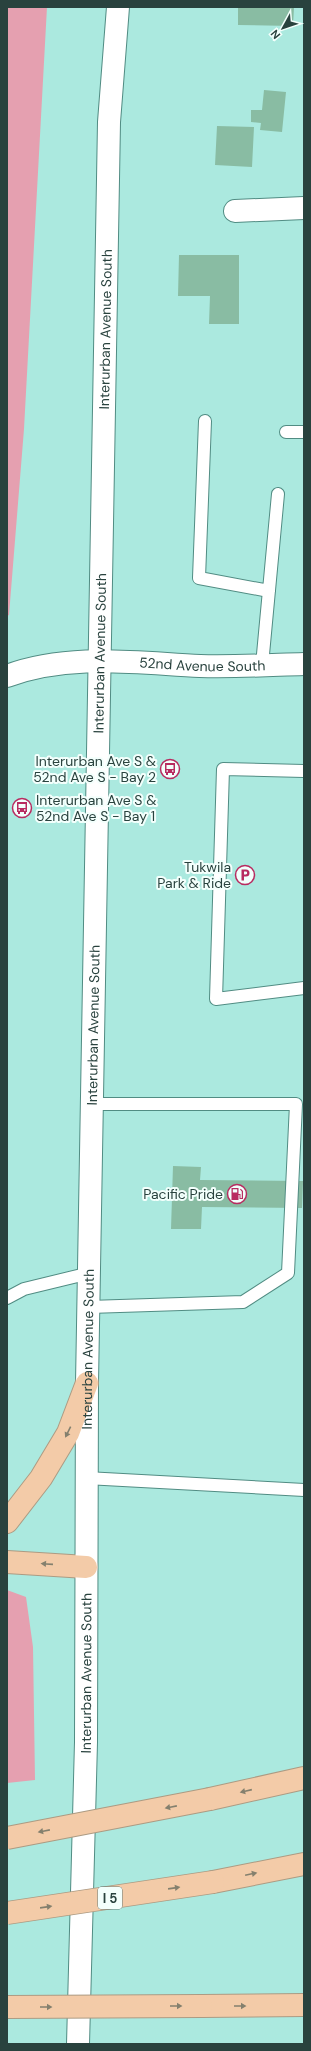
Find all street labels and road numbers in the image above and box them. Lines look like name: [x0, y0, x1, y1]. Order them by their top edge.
street label: Interurban Avenue South: [95, 249, 116, 410]
street label: Interurban Avenue South: [89, 573, 110, 734]
street label: 52nd Avenue South: [139, 653, 266, 675]
street label: Interurban Avenue South: [83, 945, 104, 1106]
street label: Interurban Avenue South: [78, 1269, 98, 1429]
street label: Interurban Avenue South: [77, 1593, 95, 1754]
road number: I 5: [98, 1887, 122, 1909]

